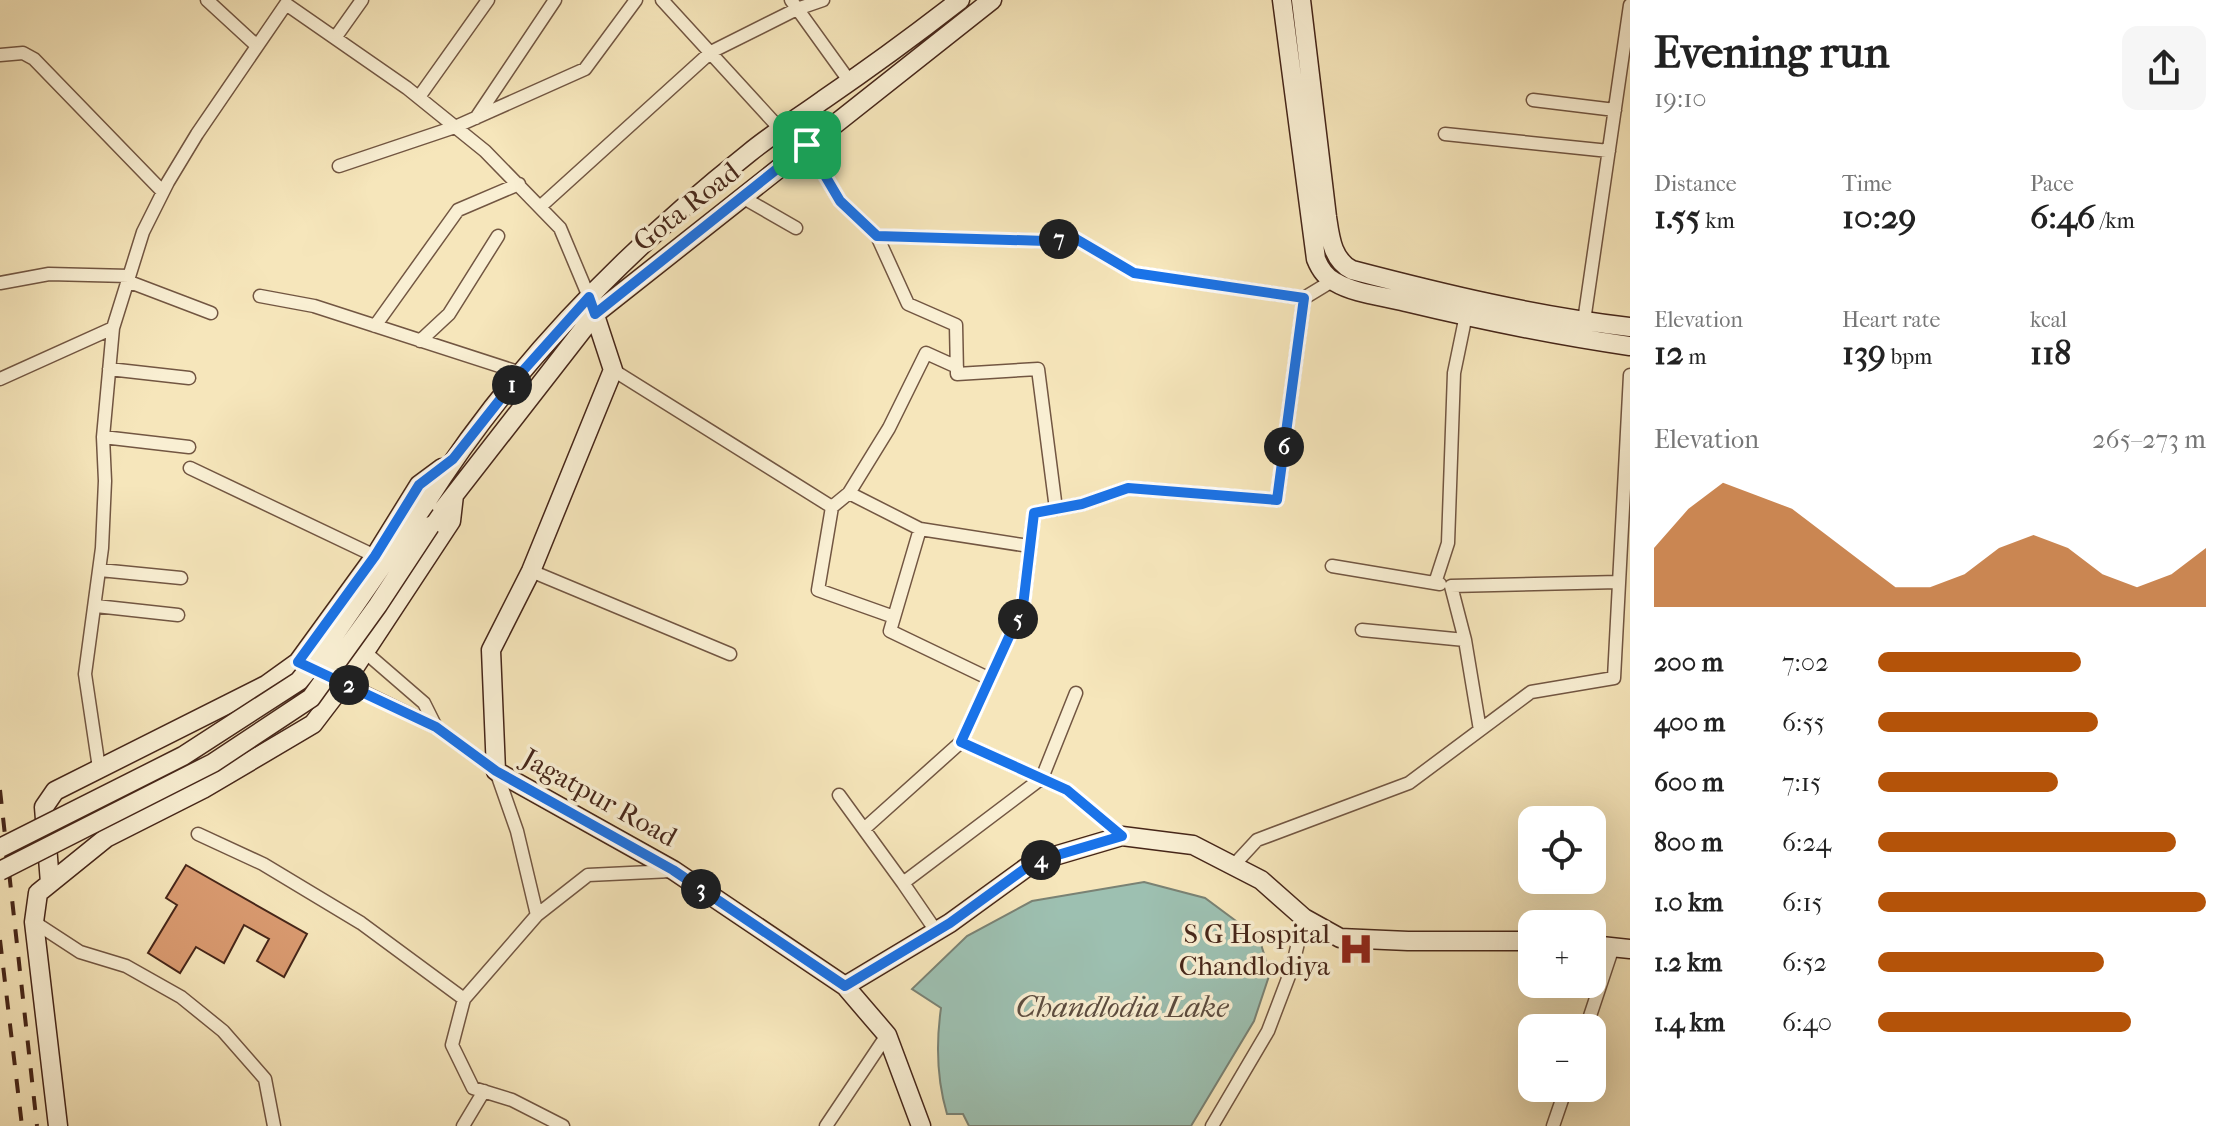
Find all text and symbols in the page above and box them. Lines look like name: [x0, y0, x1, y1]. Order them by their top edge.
button: share: [2122, 26, 2206, 110]
text: Evening run: [1654, 27, 1889, 78]
text: 19:10: [1654, 83, 1707, 114]
pin: [773, 111, 841, 179]
icon: arrive: [785, 123, 829, 167]
street label: Gota Road: [627, 154, 746, 258]
text: Distance: [1654, 171, 1737, 197]
text: Time: [1842, 171, 1892, 197]
text: Pace: [2030, 171, 2074, 197]
text: 1.55: [1654, 197, 1701, 237]
text: 10:29: [1842, 197, 1916, 237]
text: 6:46: [2030, 197, 2095, 237]
text: km: [1701, 208, 1735, 234]
text: /km: [2095, 208, 2135, 234]
pin: 7: [1039, 219, 1079, 259]
text: 7: [1054, 226, 1064, 252]
text: Elevation: [1654, 307, 1743, 333]
text: Heart rate: [1842, 307, 1941, 333]
text: kcal: [2030, 307, 2067, 333]
text: 12: [1654, 333, 1684, 373]
text: 139: [1842, 333, 1886, 373]
text: 118: [2030, 333, 2071, 373]
text: m: [1684, 344, 1707, 370]
text: bpm: [1886, 344, 1932, 370]
pin: 1: [492, 365, 532, 405]
text: 1: [508, 372, 516, 398]
text: Elevation: [1654, 424, 1759, 455]
text: 265–273 m: [2092, 424, 2206, 455]
pin: 6: [1264, 427, 1304, 467]
text: 6: [1278, 434, 1290, 460]
pin: 5: [998, 599, 1038, 639]
text: 5: [1013, 606, 1023, 632]
text: 200 m: [1654, 647, 1723, 678]
text: 7:02: [1782, 647, 1829, 678]
pin: 2: [329, 665, 369, 705]
text: 2: [343, 672, 355, 698]
text: 400 m: [1654, 707, 1725, 738]
text: 6:55: [1782, 707, 1825, 738]
street label: Jagatpur Road: [515, 740, 684, 854]
text: 600 m: [1654, 767, 1724, 798]
text: 7:15: [1782, 767, 1821, 798]
map controls: [1518, 806, 1606, 1102]
button: locate: [1518, 806, 1606, 894]
text: 800 m: [1654, 827, 1723, 858]
text: 6:24: [1782, 827, 1831, 858]
pin: 4: [1021, 840, 1061, 880]
text: 4: [1035, 847, 1048, 873]
pin: 3: [681, 869, 721, 909]
text: 3: [696, 876, 706, 902]
text: 1.0 km: [1654, 887, 1723, 918]
text: 6:15: [1782, 887, 1823, 918]
button: +: [1518, 910, 1606, 998]
place label: S G Hospital Chandlodiya: [1179, 917, 1331, 982]
hospital icon: S G Hospital Chandlodiya: [1337, 930, 1375, 968]
text: 1.2 km: [1654, 947, 1722, 978]
text: 6:52: [1782, 947, 1827, 978]
water label: Chandlodia Lake: [1016, 990, 1229, 1025]
text: 1.4 km: [1654, 1007, 1725, 1038]
text: 6:40: [1782, 1007, 1832, 1038]
button: −: [1518, 1014, 1606, 1102]

